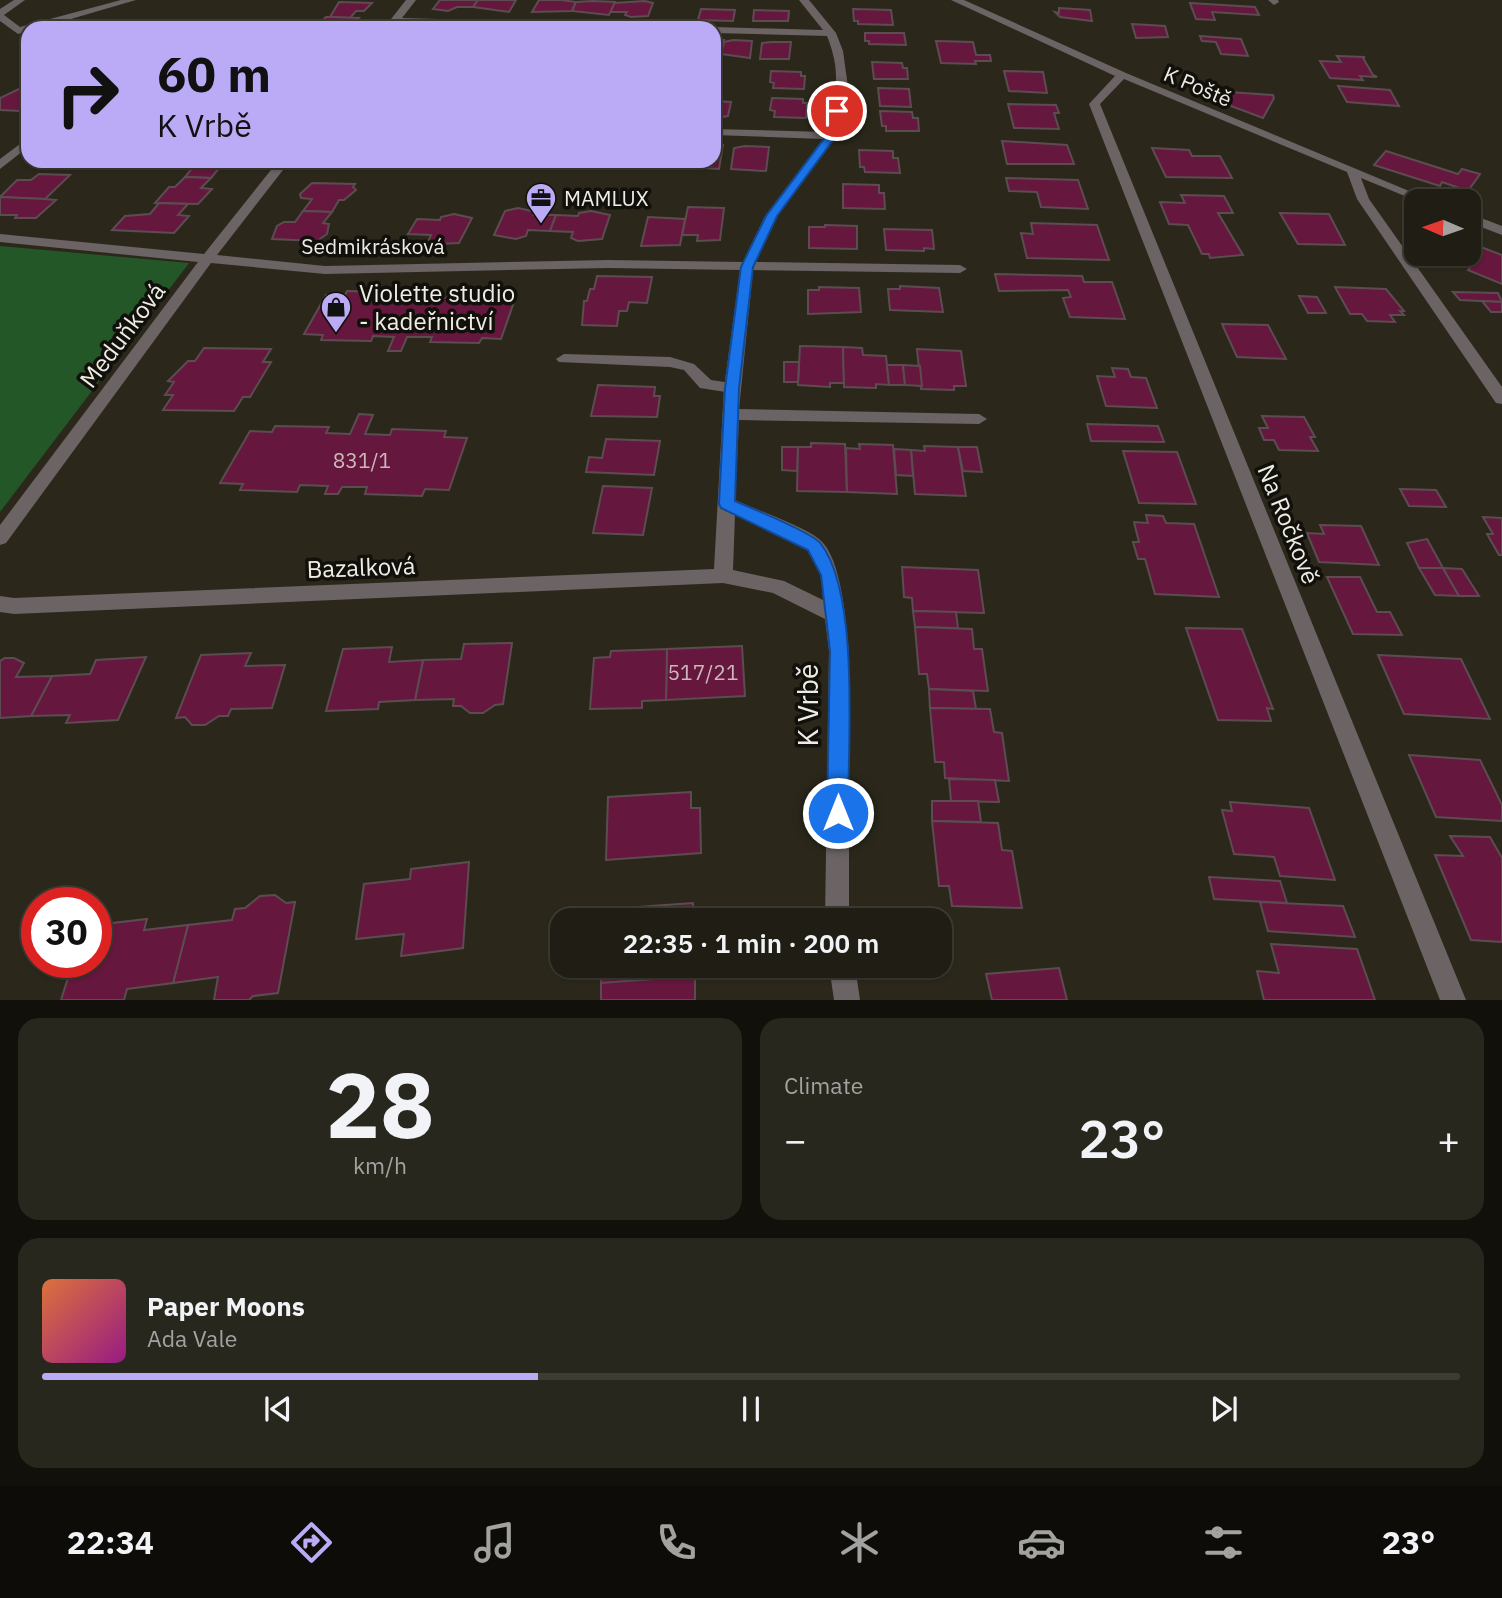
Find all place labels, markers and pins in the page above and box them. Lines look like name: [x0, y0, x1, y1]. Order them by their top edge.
pin: [807, 81, 867, 141]
office icon: MAMLUX: [524, 181, 558, 225]
place label: MAMLUX: [564, 184, 649, 212]
place label: Violette studio - kadeřnictví: [359, 277, 515, 337]
shop icon: Violette studio - kadeřnictví: [319, 290, 353, 334]

